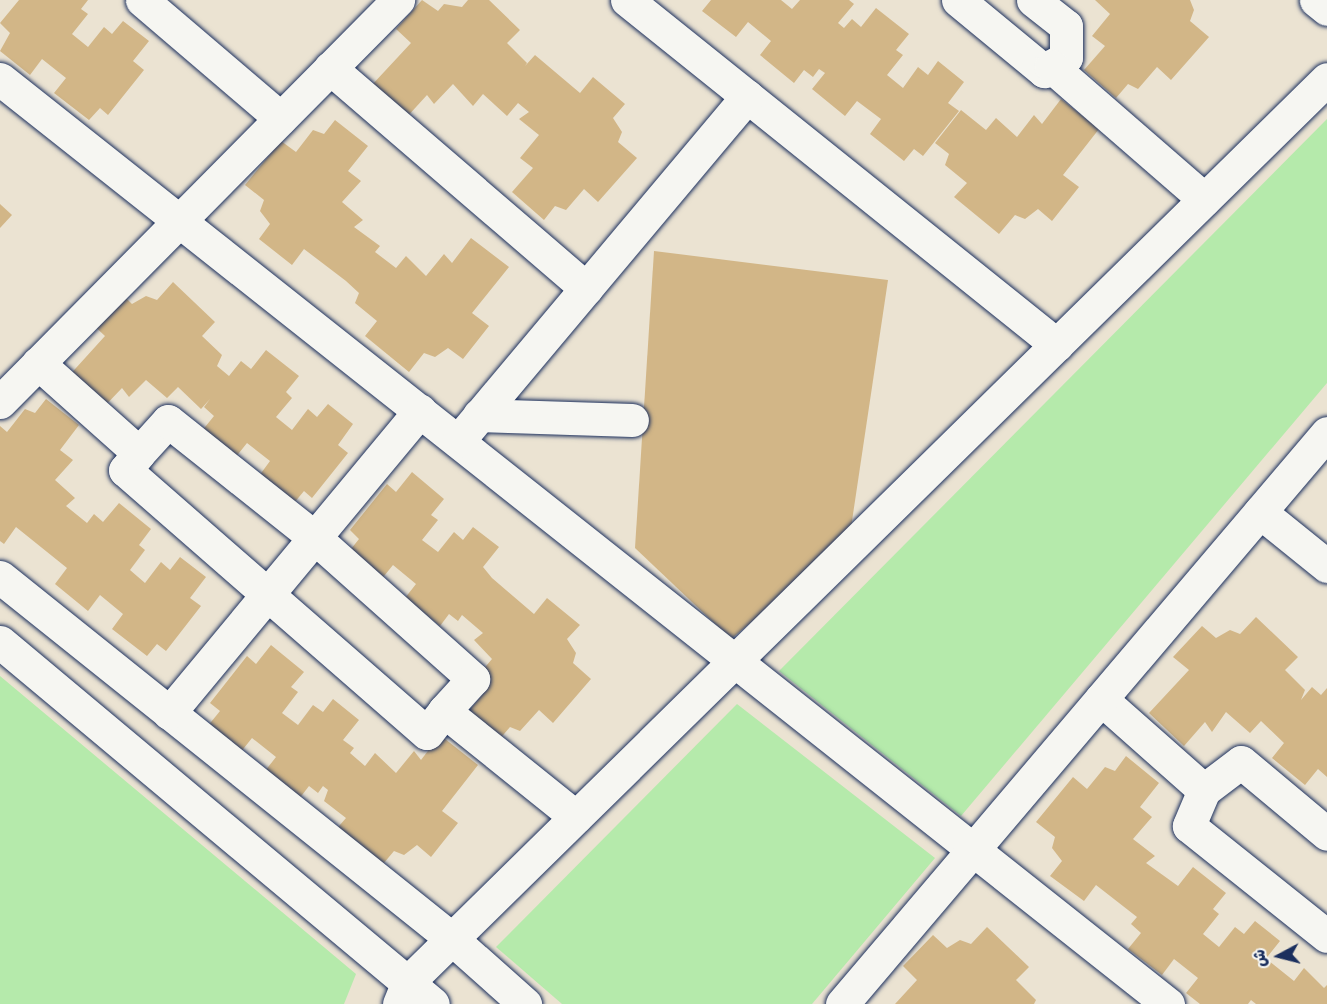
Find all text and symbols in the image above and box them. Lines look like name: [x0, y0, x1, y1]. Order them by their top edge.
north arrow: [1249, 926, 1309, 986]
text: ش: [1250, 948, 1271, 968]

